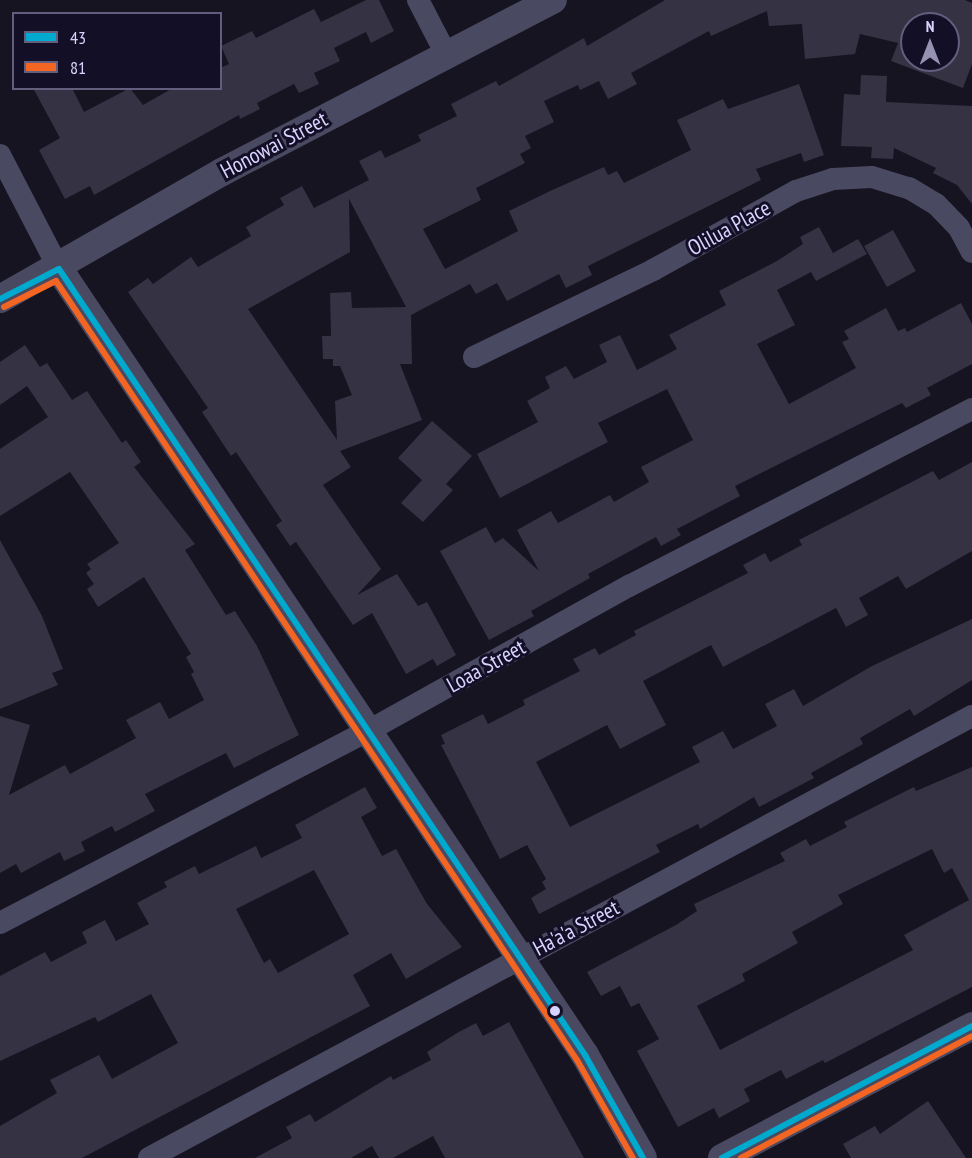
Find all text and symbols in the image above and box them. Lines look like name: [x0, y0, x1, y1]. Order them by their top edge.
legend: [12, 12, 222, 90]
north arrow: [900, 12, 960, 72]
text: N: [926, 16, 934, 36]
text: 43: [70, 26, 86, 49]
text: 81: [70, 56, 86, 79]
street label: Honowai Street: [216, 106, 332, 184]
street label: Olilua Place: [683, 195, 775, 261]
street label: Loaa Street: [442, 634, 530, 698]
street label: Ha'a'a Street: [528, 894, 624, 962]
unlabelled marker: [549, 1005, 561, 1017]

